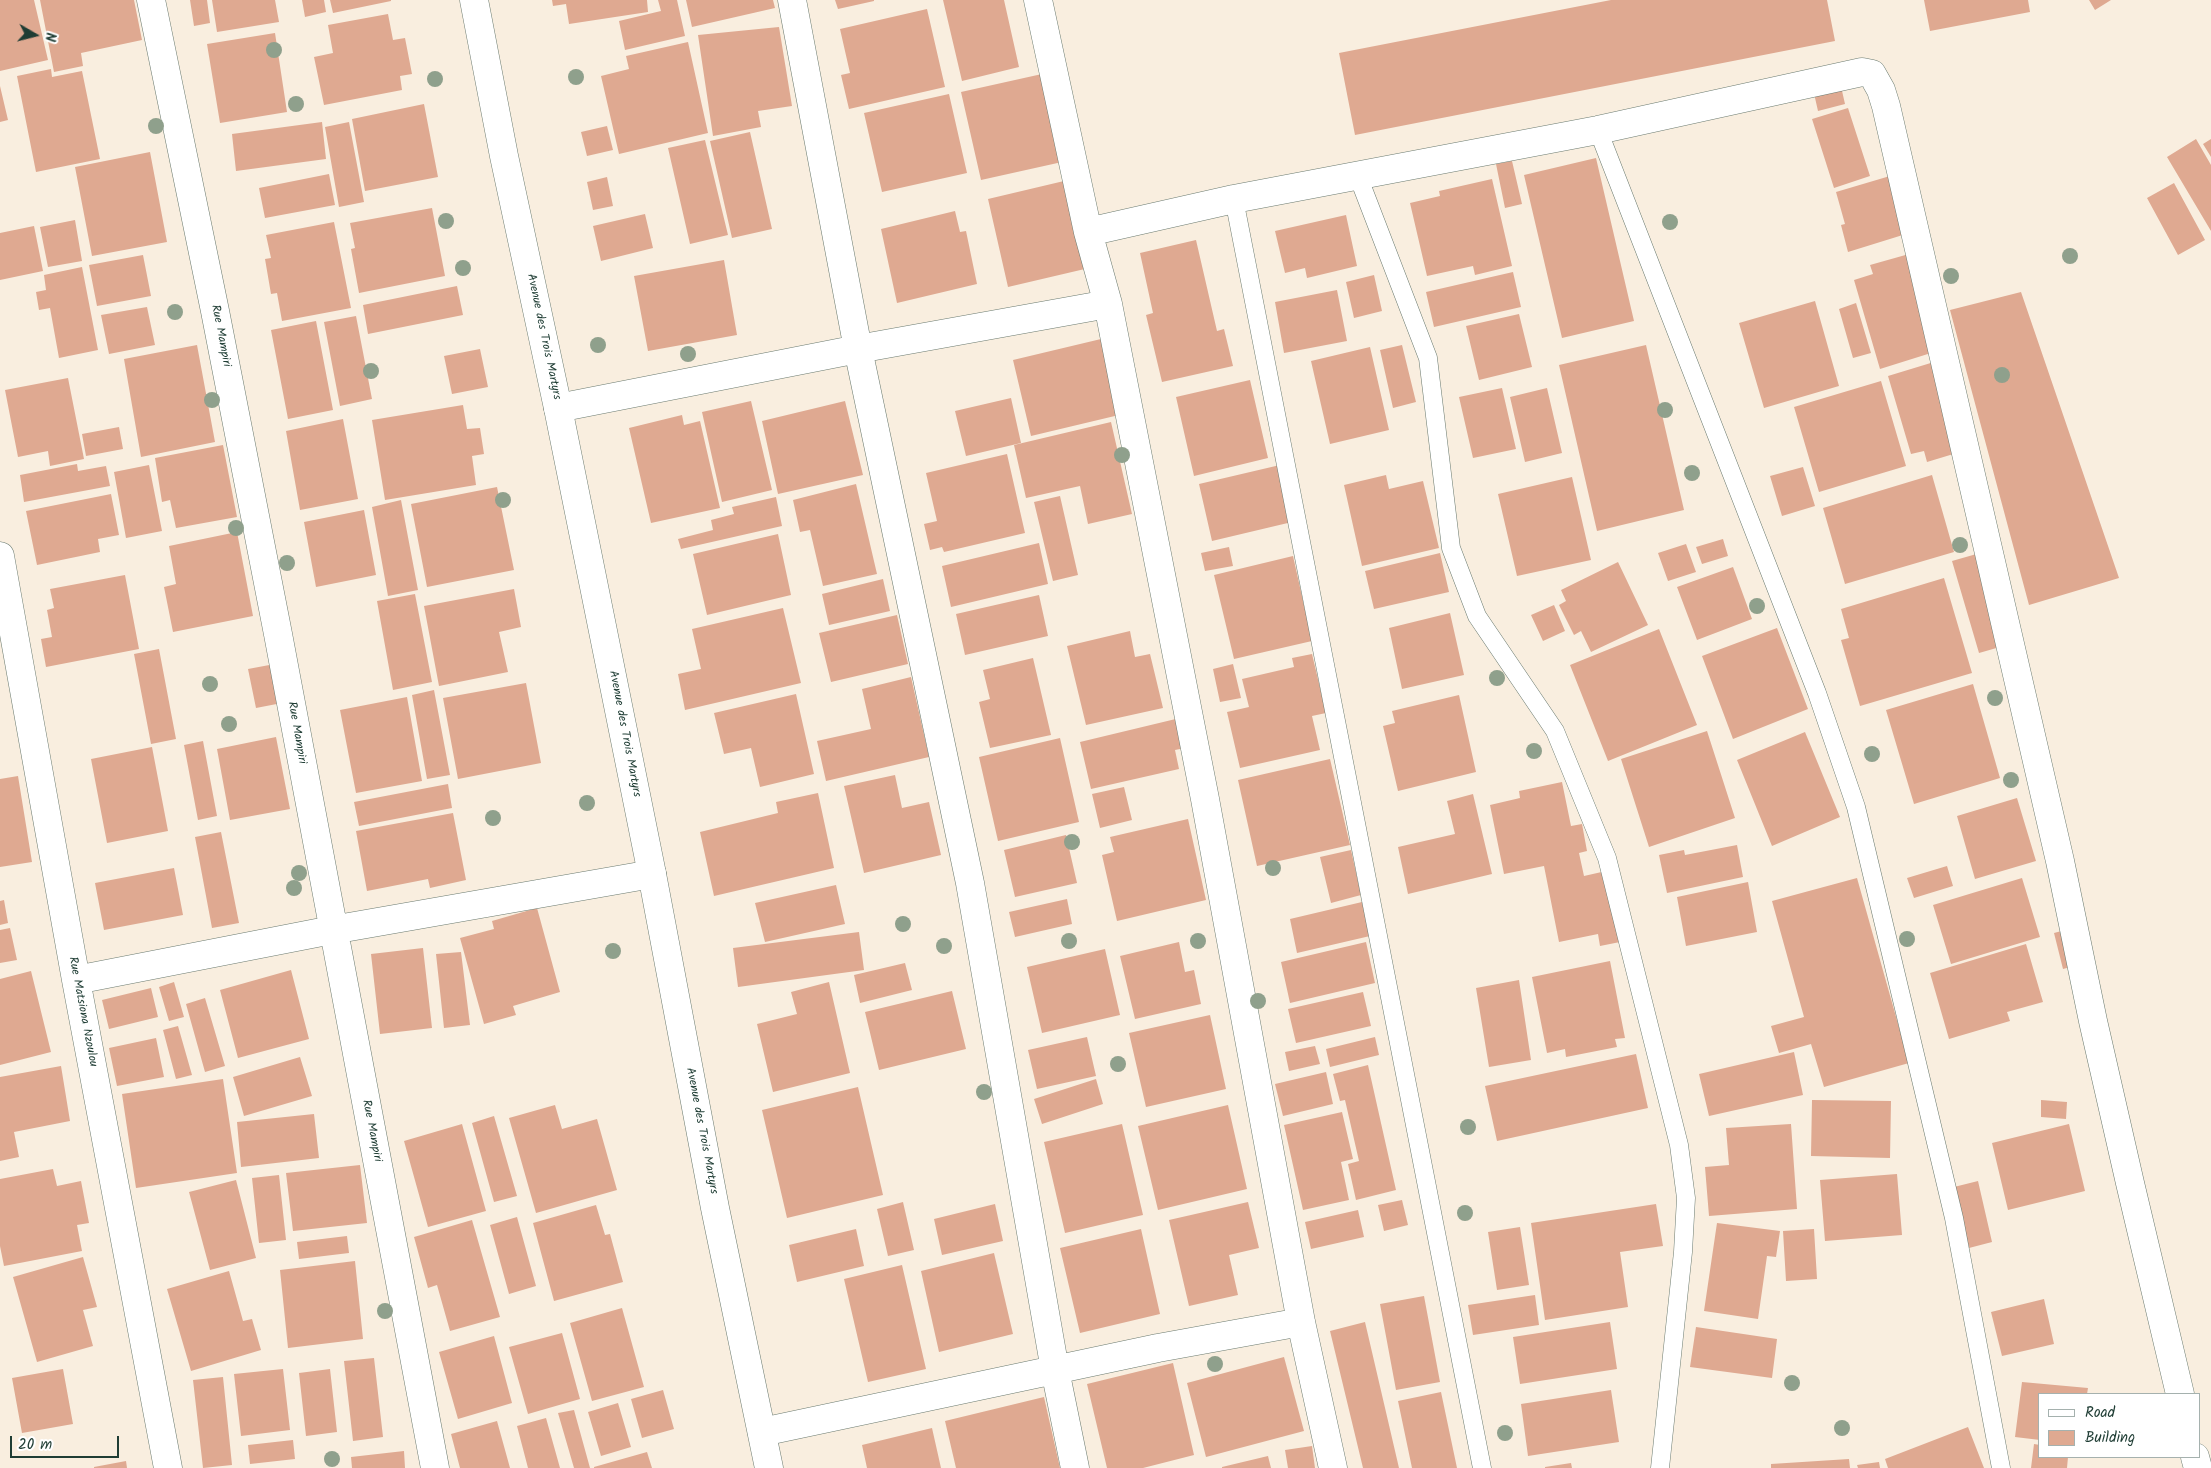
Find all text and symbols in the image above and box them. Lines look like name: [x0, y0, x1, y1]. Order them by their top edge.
north arrow: [10, 10, 60, 60]
text: N: [38, 31, 61, 43]
street label: Avenue des Trois Martyrs: [523, 273, 563, 401]
street label: Rue Mampiri: [207, 304, 233, 368]
street label: Avenue des Trois Martyrs: [605, 670, 643, 798]
street label: Rue Mampiri: [283, 701, 309, 765]
street label: Rue Matsiona Nzoulou: [64, 956, 100, 1068]
street label: Avenue des Trois Martyrs: [682, 1067, 720, 1195]
street label: Rue Mampiri: [358, 1099, 384, 1163]
legend: [2038, 1393, 2201, 1458]
text: Road: [2085, 1401, 2115, 1425]
scale bar: [12, 1426, 121, 1458]
text: Building: [2085, 1426, 2135, 1450]
text: 20 m: [18, 1433, 52, 1457]

